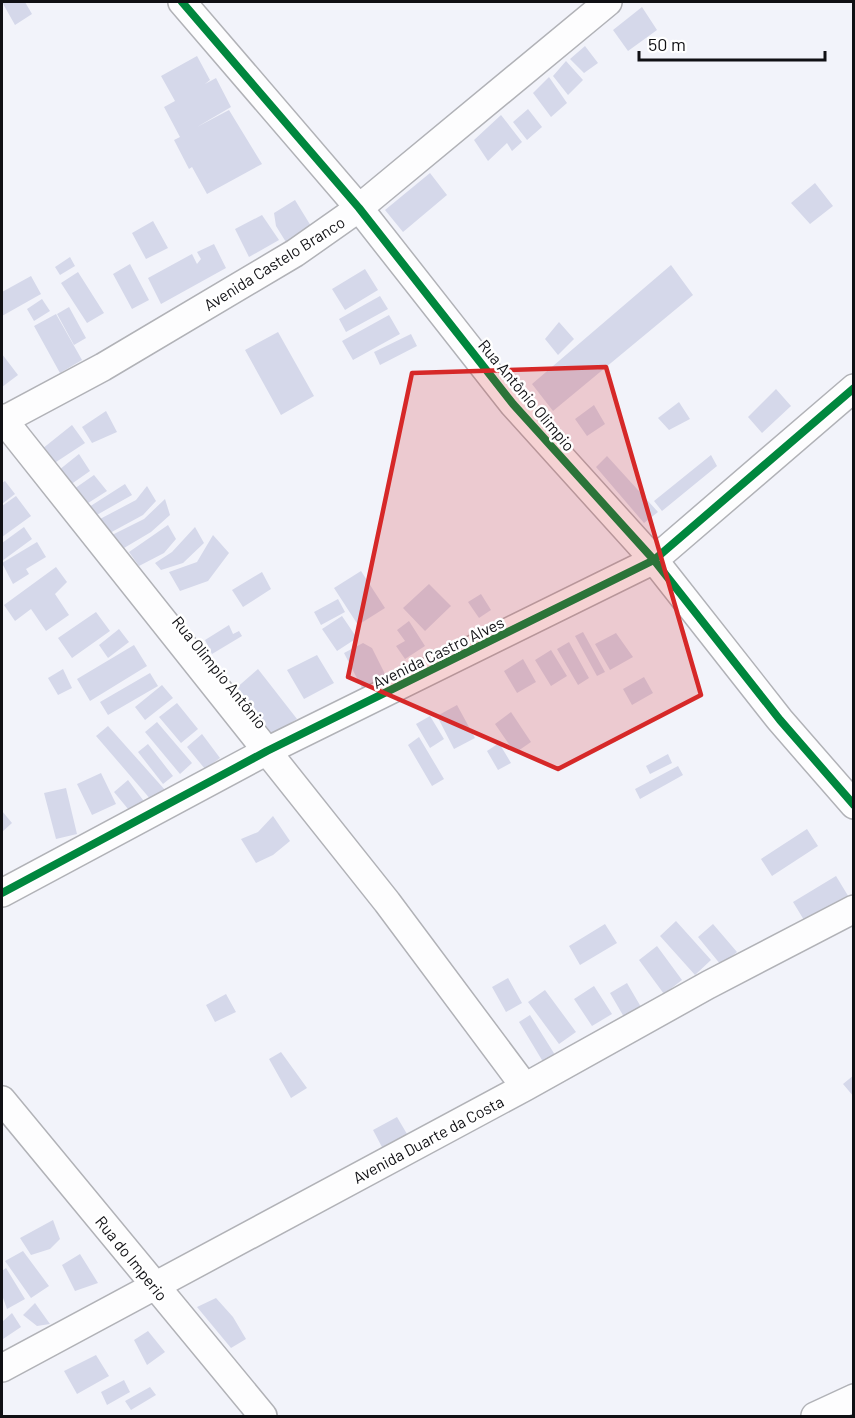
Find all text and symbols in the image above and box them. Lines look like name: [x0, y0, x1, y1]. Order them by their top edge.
scale bar: [639, 24, 825, 62]
text: 50 m: [648, 33, 686, 55]
street label: Avenida Castelo Branco: [200, 212, 348, 314]
street label: Rua Antônio Olimpio: [475, 335, 579, 455]
street label: Rua Olimpio Antônio: [169, 612, 271, 732]
street label: Avenida Castro Alves: [369, 612, 507, 692]
street label: Avenida Duarte da Costa: [349, 1091, 507, 1187]
street label: Rua do Imperio: [92, 1212, 172, 1304]

